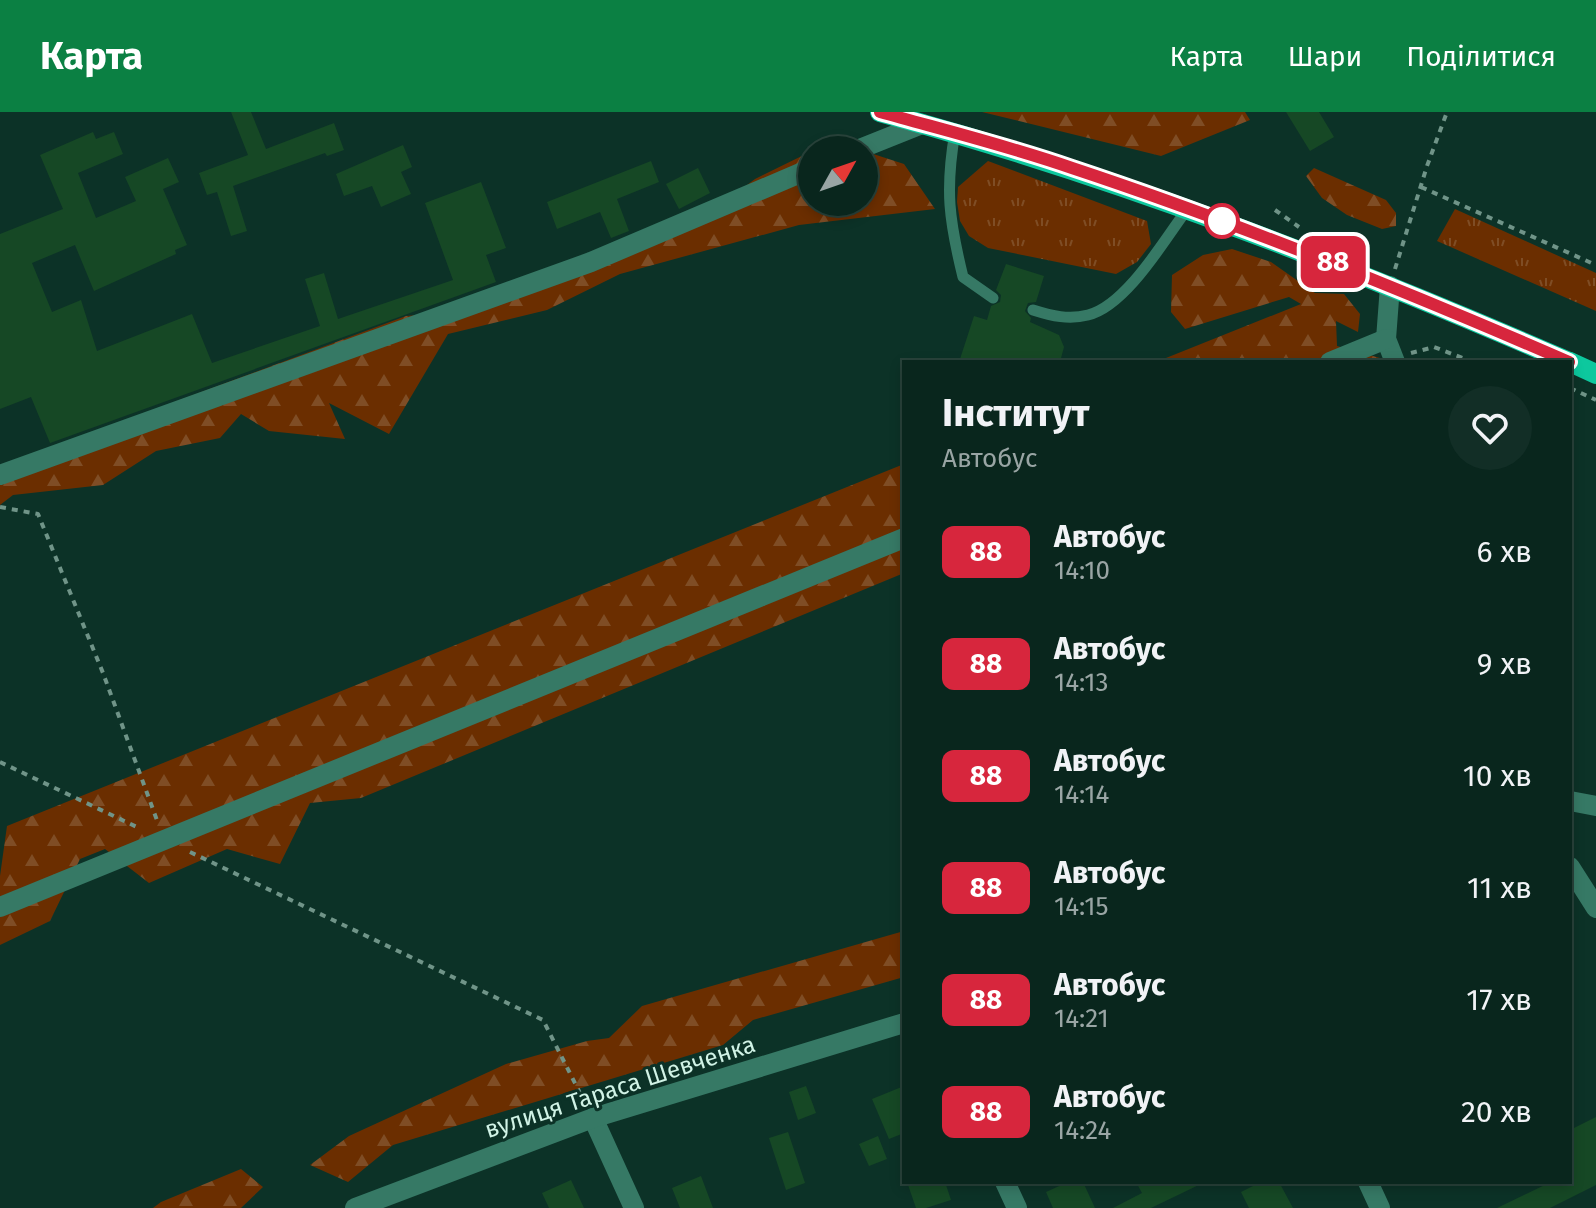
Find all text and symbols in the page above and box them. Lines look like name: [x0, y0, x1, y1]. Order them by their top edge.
text: Карта: [40, 33, 143, 79]
text: Карта: [1170, 40, 1244, 73]
text: Шари: [1288, 40, 1362, 73]
text: Поділитися: [1406, 40, 1556, 73]
north arrow: [798, 136, 878, 216]
map controls: [798, 136, 878, 216]
unlabelled marker: [1205, 204, 1239, 238]
line badge: 88: [1297, 236, 1369, 288]
text: 88: [1317, 245, 1349, 278]
button: heart: [1448, 386, 1532, 470]
text: Інститут: [942, 390, 1090, 436]
text: Автобус: [942, 443, 1037, 474]
text: Автобус: [1054, 519, 1165, 555]
text: 6 хв: [1477, 534, 1532, 570]
text: 88: [970, 535, 1002, 568]
text: 14:10: [1054, 555, 1110, 586]
text: Автобус: [1054, 631, 1165, 667]
text: 9 хв: [1477, 646, 1532, 682]
text: 88: [970, 647, 1002, 680]
text: 14:13: [1054, 667, 1109, 698]
text: Автобус: [1054, 743, 1165, 779]
text: 10 хв: [1463, 758, 1532, 794]
text: 88: [970, 759, 1002, 792]
text: 14:14: [1054, 779, 1109, 810]
text: Автобус: [1054, 855, 1165, 891]
text: 11 хв: [1467, 870, 1532, 906]
text: 88: [970, 871, 1002, 904]
text: 14:15: [1054, 891, 1109, 922]
text: Автобус: [1054, 967, 1165, 1003]
text: 17 хв: [1466, 982, 1532, 1018]
text: 88: [970, 983, 1002, 1016]
text: 14:21: [1054, 1003, 1109, 1034]
street label: вулиця Тараса Шевченка: [481, 1030, 759, 1144]
text: Автобус: [1054, 1079, 1165, 1115]
text: 20 хв: [1461, 1094, 1532, 1130]
text: 88: [970, 1095, 1002, 1128]
text: 14:24: [1054, 1115, 1111, 1146]

